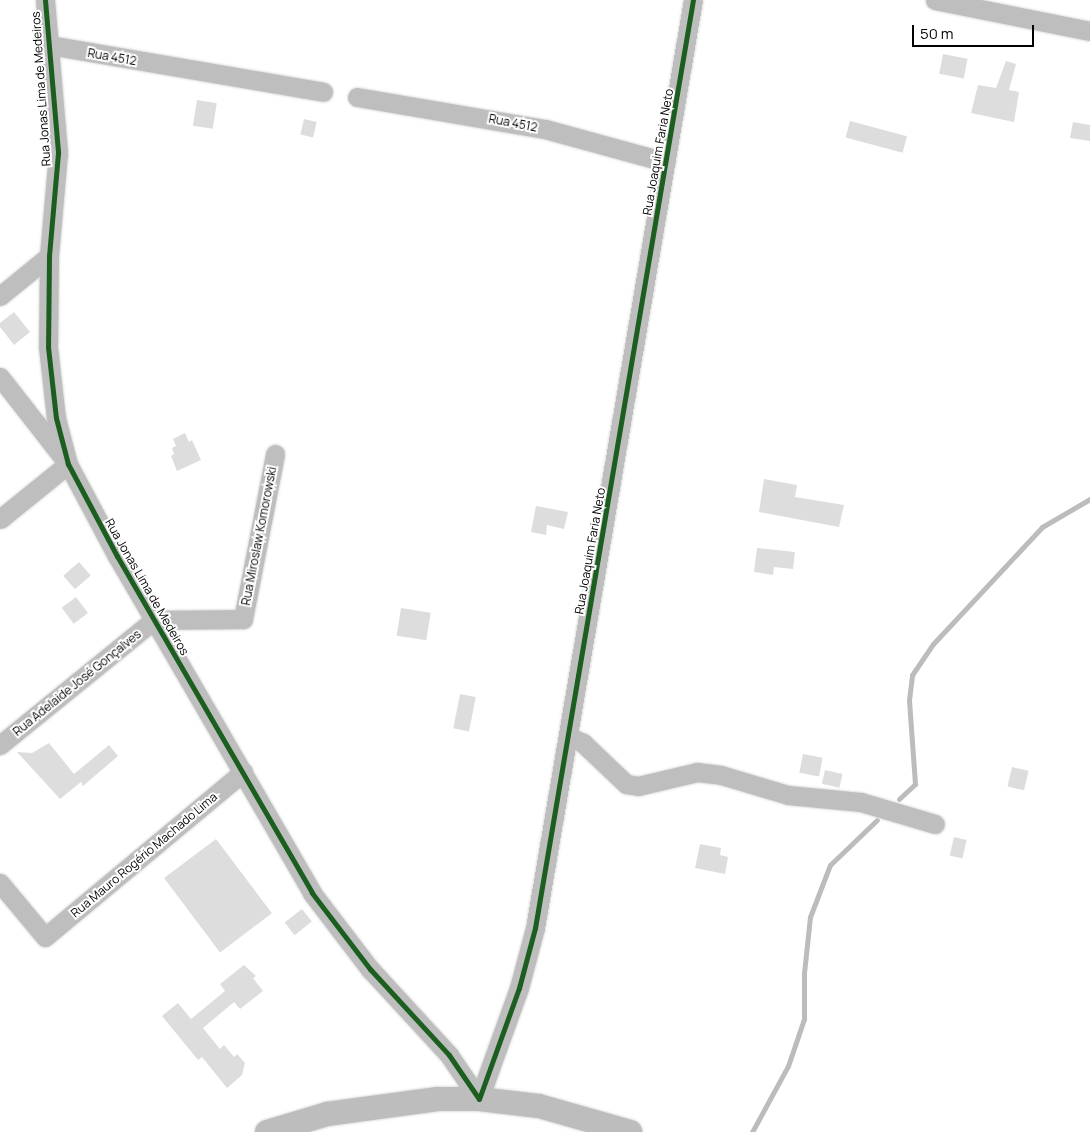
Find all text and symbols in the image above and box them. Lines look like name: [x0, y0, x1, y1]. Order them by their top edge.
street label: Rua Jonas Lima de Medeiros: [28, 11, 54, 167]
scale bar: [915, 15, 1038, 47]
text: 50 m: [920, 23, 954, 44]
street label: Rua 4512: [86, 46, 138, 68]
street label: Rua Joaquim Faria Neto: [640, 88, 676, 216]
street label: Rua 4512: [487, 111, 539, 135]
street label: Rua Miroslaw Komorowski: [238, 465, 280, 607]
street label: Rua Joaquim Faria Neto: [572, 487, 608, 615]
street label: Rua Jonas Lima de Medeiros: [102, 516, 192, 658]
street label: Rua Adelaide José Gonçalves: [10, 627, 144, 739]
street label: Rua Mauro Rogério Machado Lima: [68, 790, 220, 920]

